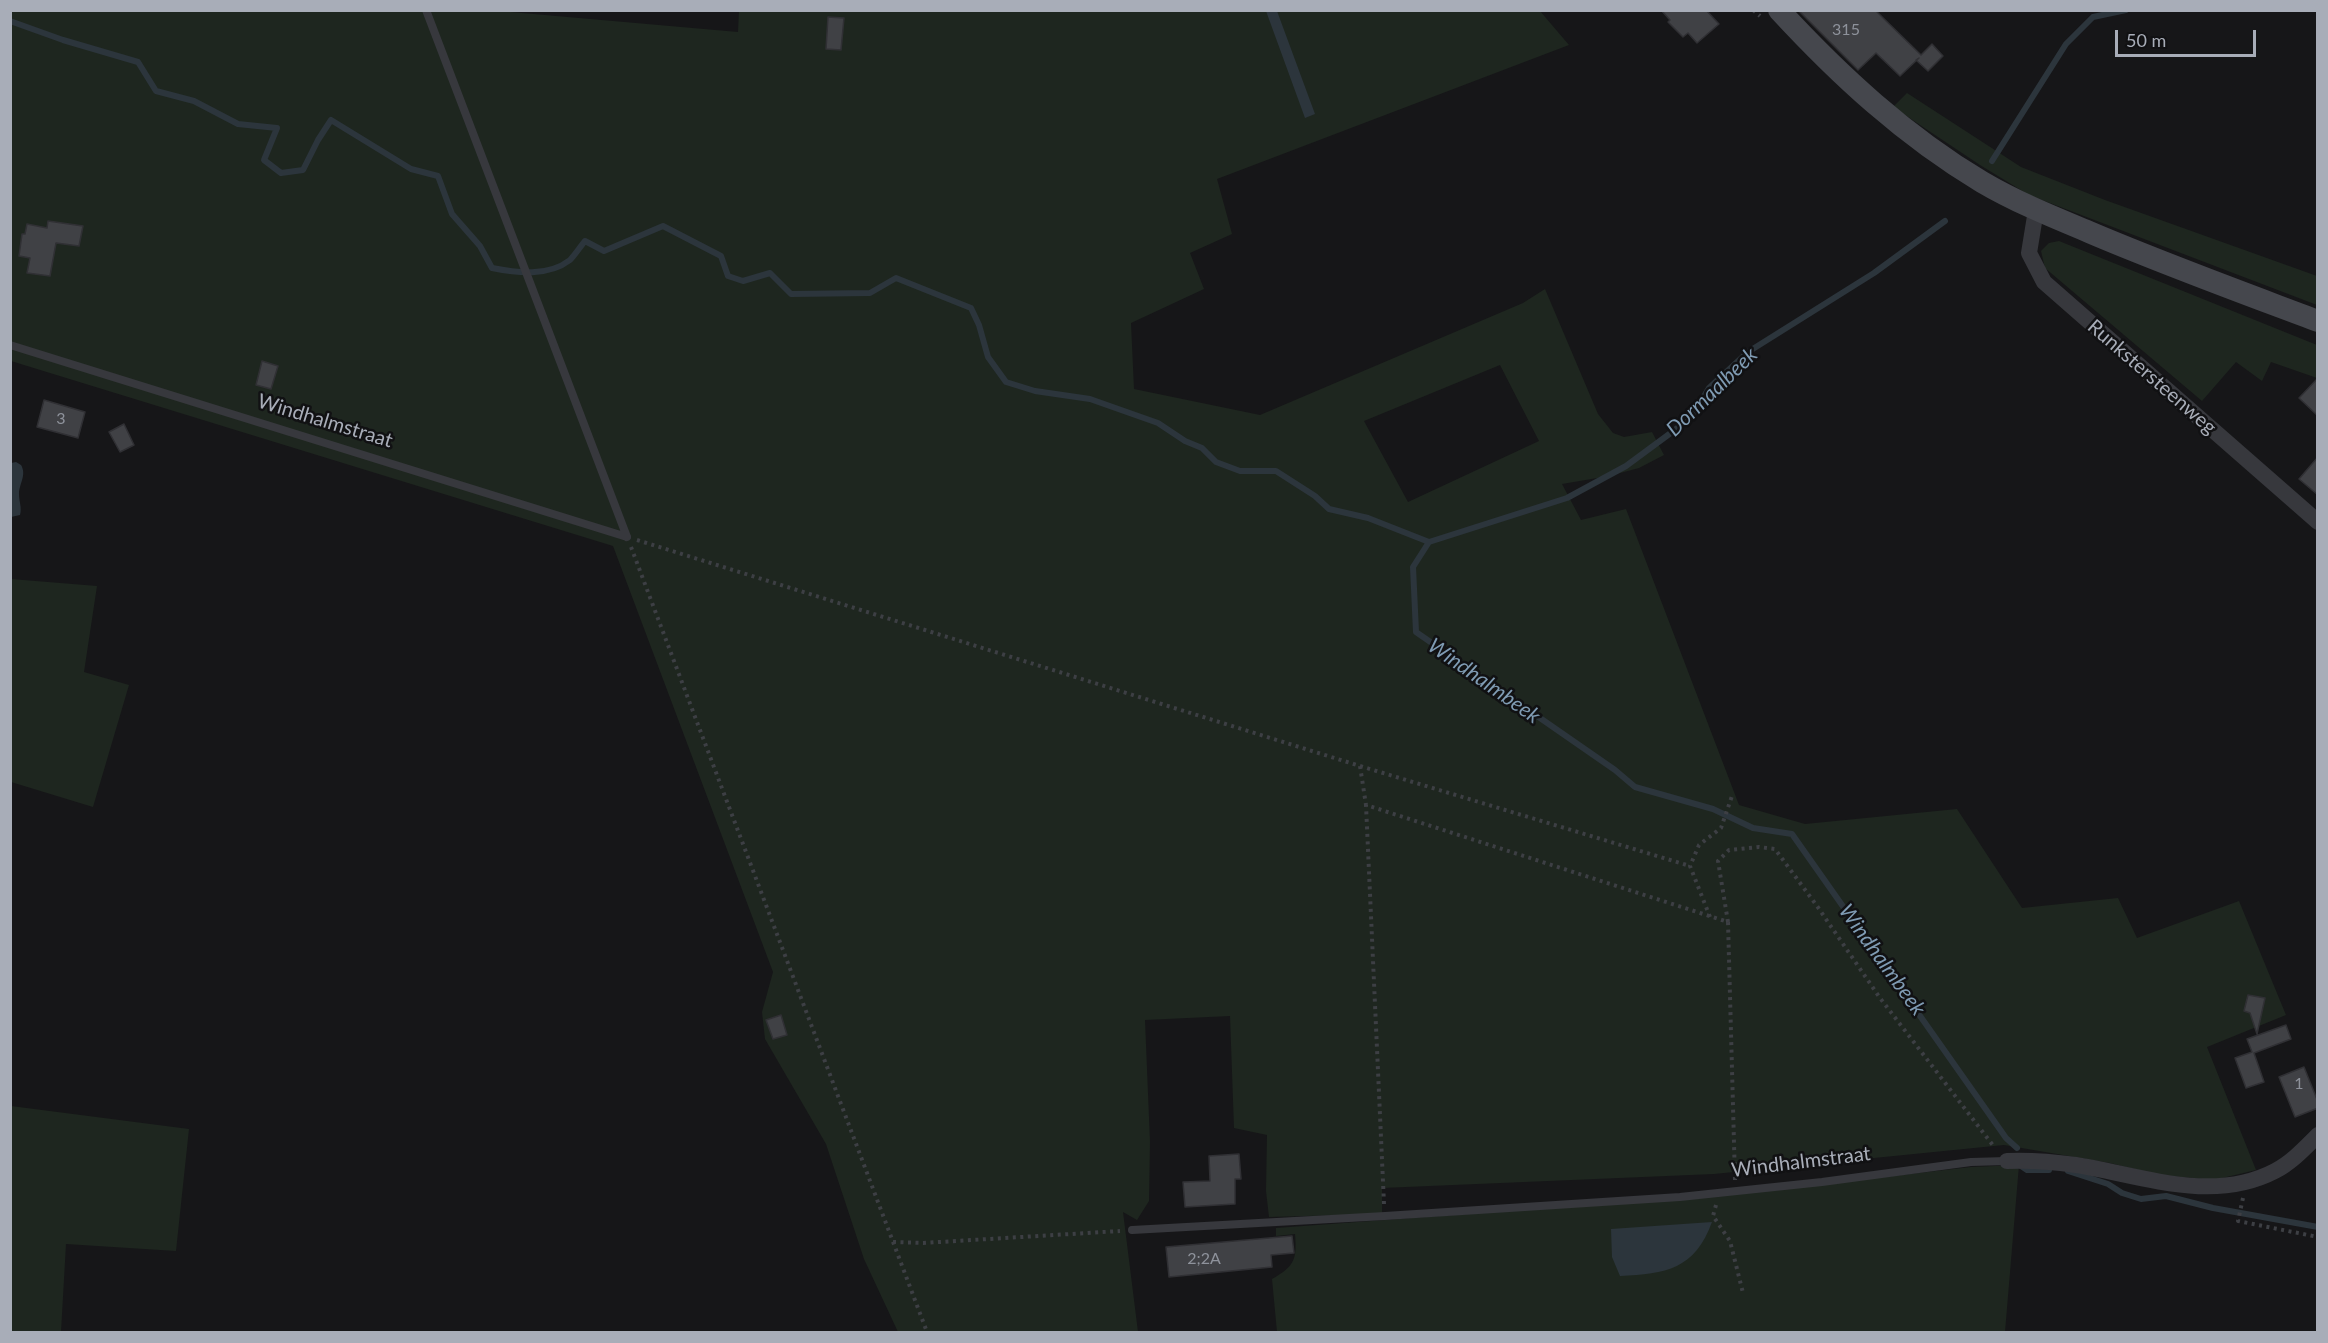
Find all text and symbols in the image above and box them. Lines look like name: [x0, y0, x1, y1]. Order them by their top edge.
scale bar: [2118, 18, 2259, 56]
house number: 315: [1832, 20, 1860, 40]
text: 50 m: [2126, 29, 2166, 51]
street label: Runkstersteenweg: [2083, 315, 2221, 439]
water label: Dormaalbeek: [1661, 342, 1763, 442]
street label: Windhalmstraat: [255, 389, 395, 453]
house number: 3: [56, 409, 66, 429]
water label: Windhalmbeek: [1423, 633, 1545, 729]
water label: Windhalmbeek: [1833, 899, 1931, 1021]
house number: 1: [2294, 1074, 2304, 1094]
street label: Windhalmstraat: [1730, 1142, 1872, 1182]
house number: 2;2A: [1187, 1249, 1221, 1269]

